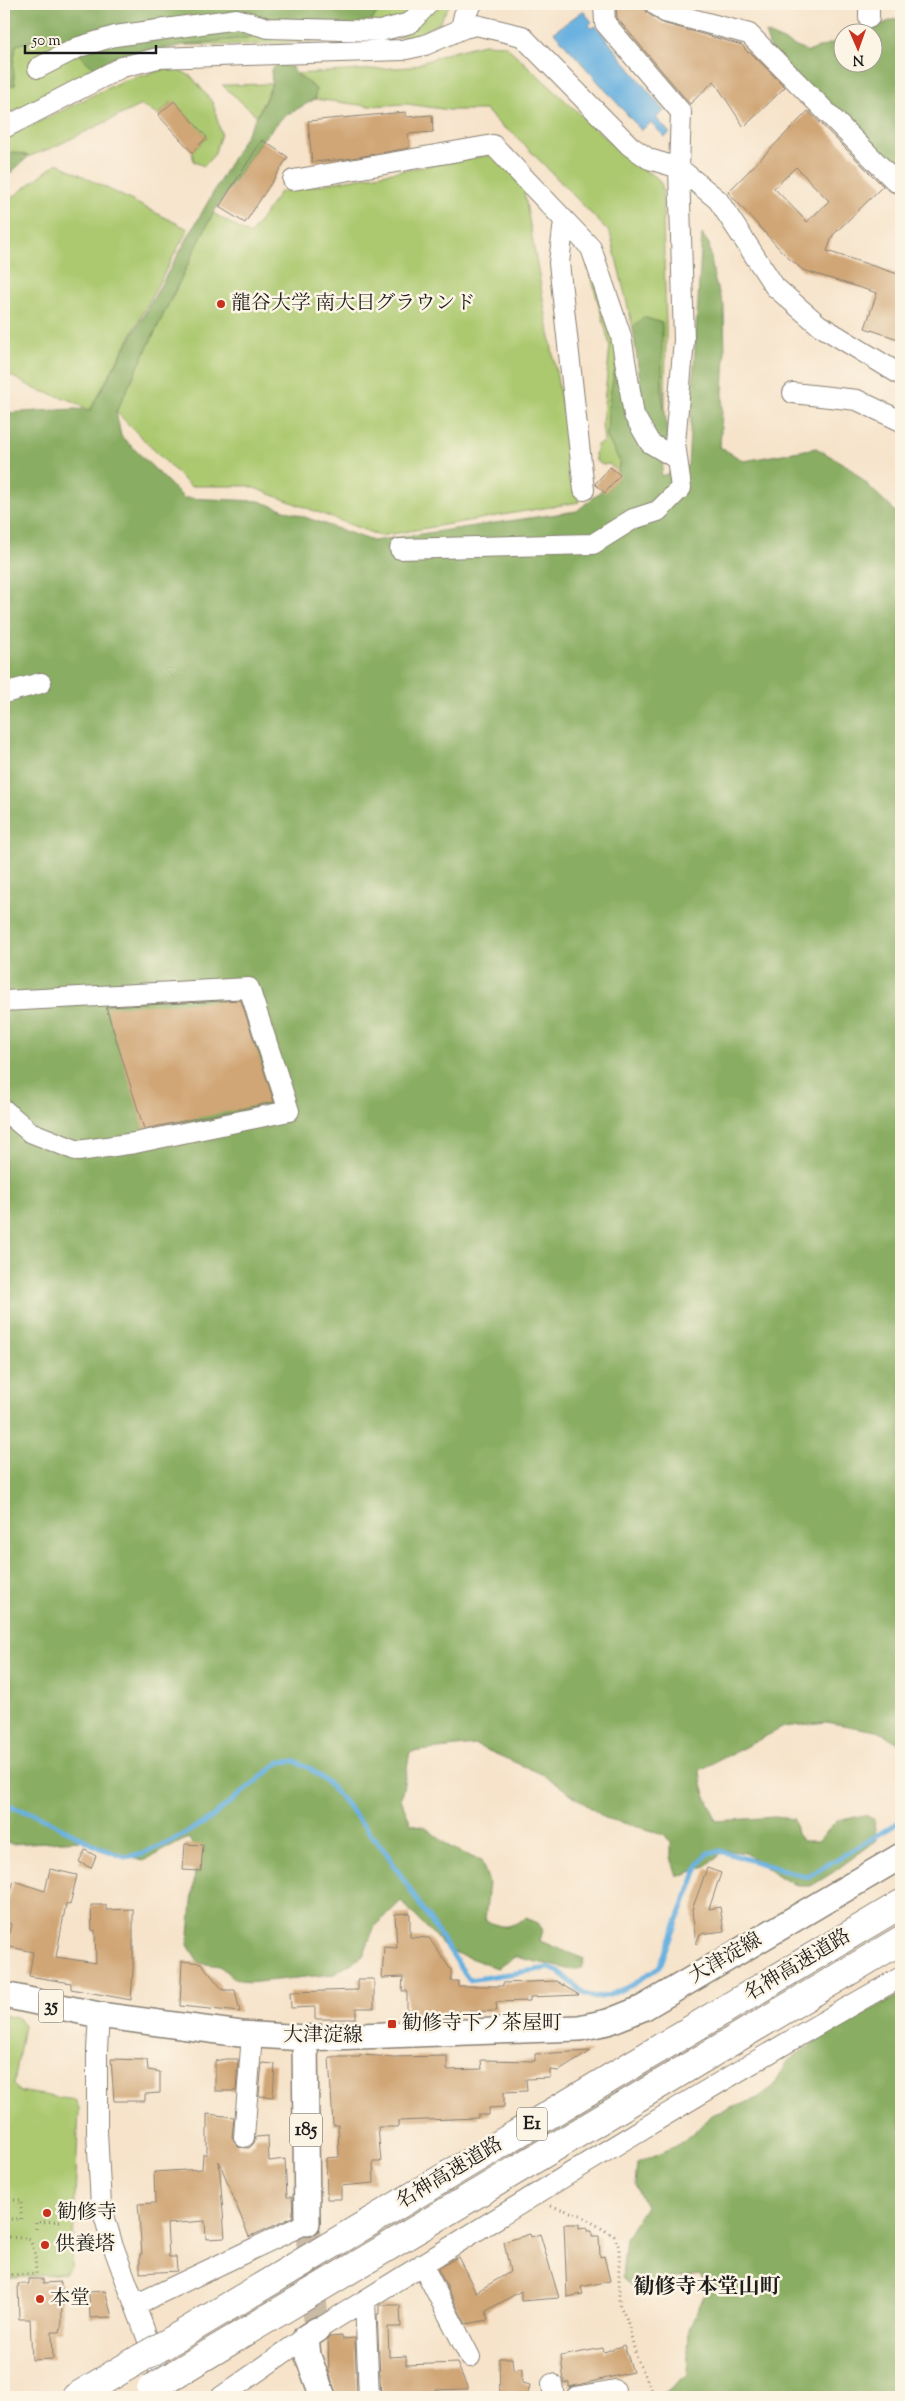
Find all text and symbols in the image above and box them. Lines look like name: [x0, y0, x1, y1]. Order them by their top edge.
scale bar: [25, 22, 156, 54]
north arrow: [832, 22, 882, 72]
text: 50 m: [31, 31, 61, 52]
text: N: [852, 49, 864, 69]
place label: 龍谷大学 南大日グラウンド: [231, 290, 475, 319]
marker: 龍谷大学 南大日グラウンド: [215, 298, 227, 310]
street label: 名神高速道路: [739, 1923, 857, 2009]
street label: 大津淀線: [684, 1926, 768, 1992]
road number: 35: [38, 1990, 64, 2022]
place label: 勧修寺下ノ茶屋町: [402, 2010, 562, 2039]
marker: 勧修寺下ノ茶屋町: [386, 2018, 398, 2030]
street label: 大津淀線: [283, 2022, 363, 2051]
road number: E1: [517, 2108, 547, 2140]
road number: 185: [290, 2114, 322, 2146]
street label: 名神高速道路: [391, 2131, 509, 2217]
place label: 勧修寺: [57, 2199, 117, 2228]
marker: 勧修寺: [41, 2207, 53, 2219]
place label: 供養塔: [55, 2231, 115, 2260]
marker: 供養塔: [39, 2239, 51, 2251]
district label: 勧修寺本堂山町: [634, 2273, 781, 2303]
place label: 本堂: [50, 2285, 90, 2314]
marker: 本堂: [34, 2293, 46, 2305]

